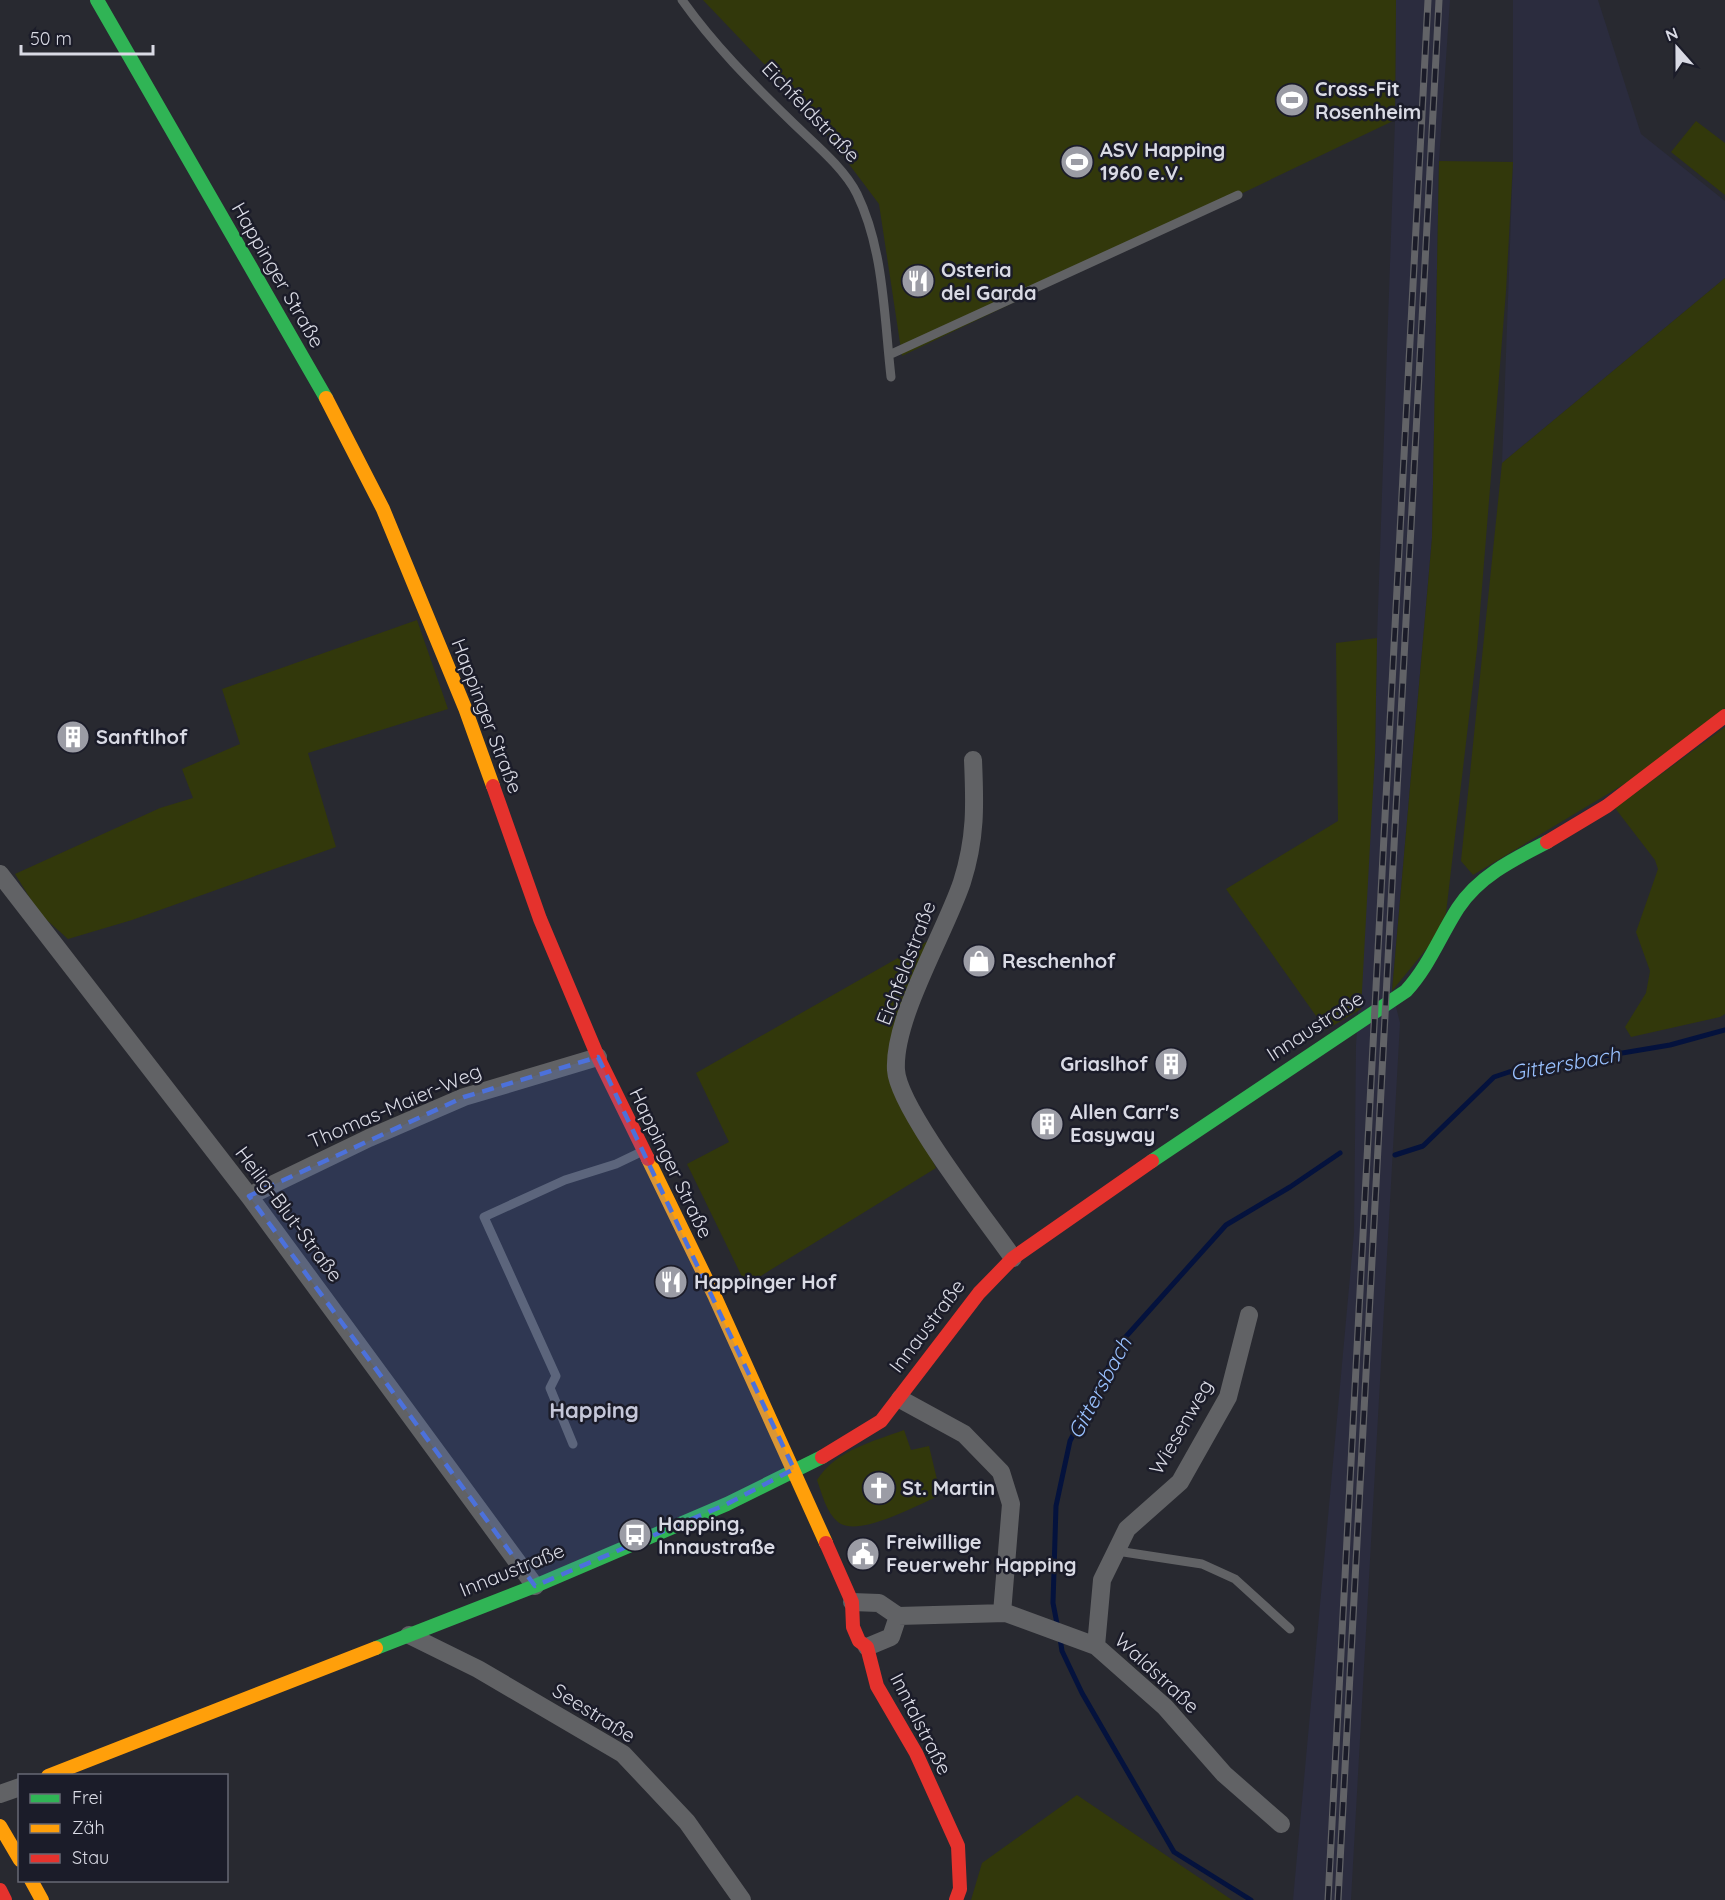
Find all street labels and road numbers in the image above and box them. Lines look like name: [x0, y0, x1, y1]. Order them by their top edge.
street label: Eichfeldstraße: [757, 56, 866, 167]
street label: Happinger Straße: [227, 197, 330, 352]
street label: Happinger Straße: [446, 635, 529, 797]
street label: Eichfeldstraße: [870, 897, 941, 1028]
street label: Innaustraße: [1262, 985, 1368, 1066]
street label: Thomas-Maier-Weg: [305, 1058, 485, 1153]
street label: Happinger Straße: [624, 1084, 719, 1242]
street label: Heilig-Blut-Straße: [230, 1141, 349, 1287]
street label: Innaustraße: [883, 1274, 970, 1377]
street label: Wiesenweg: [1143, 1375, 1218, 1479]
street label: Innaustraße: [456, 1537, 568, 1602]
street label: Waldstraße: [1110, 1627, 1205, 1718]
street label: Inntalstraße: [885, 1669, 958, 1779]
street label: Seestraße: [548, 1677, 640, 1748]

